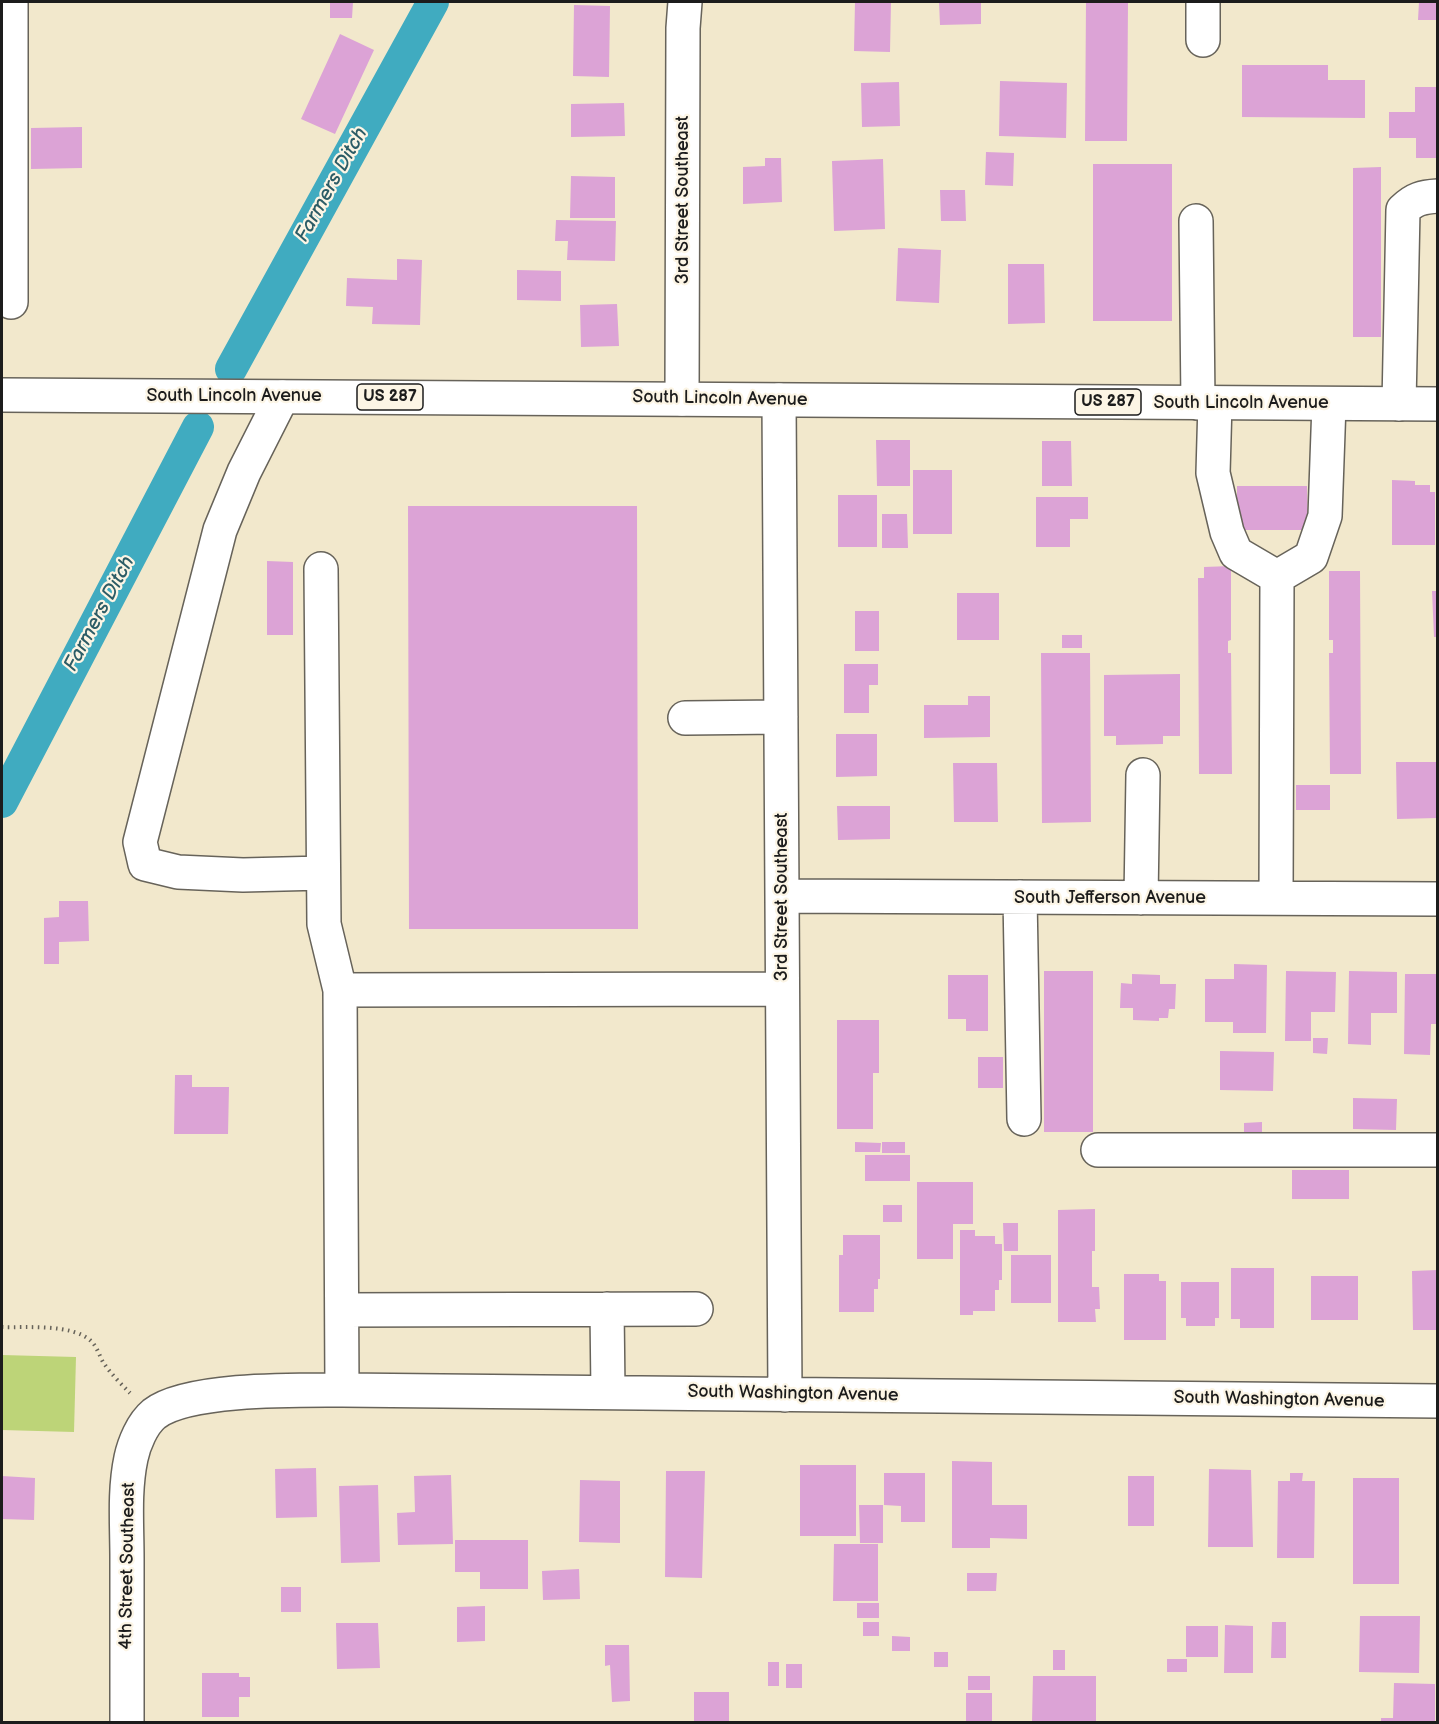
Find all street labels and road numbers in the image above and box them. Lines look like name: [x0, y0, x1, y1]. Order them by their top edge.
street label: 3rd Street Southeast: [672, 116, 694, 284]
road number: US 287: [357, 384, 423, 410]
street label: South Lincoln Avenue: [146, 385, 322, 407]
street label: South Lincoln Avenue: [632, 387, 808, 411]
road number: US 287: [1075, 389, 1141, 415]
street label: South Lincoln Avenue: [1153, 392, 1329, 414]
street label: 3rd Street Southeast: [771, 813, 793, 981]
street label: South Jefferson Avenue: [1014, 887, 1206, 909]
street label: South Washington Avenue: [687, 1381, 899, 1407]
street label: South Washington Avenue: [1173, 1387, 1385, 1413]
street label: 4th Street Southeast: [116, 1482, 140, 1650]

